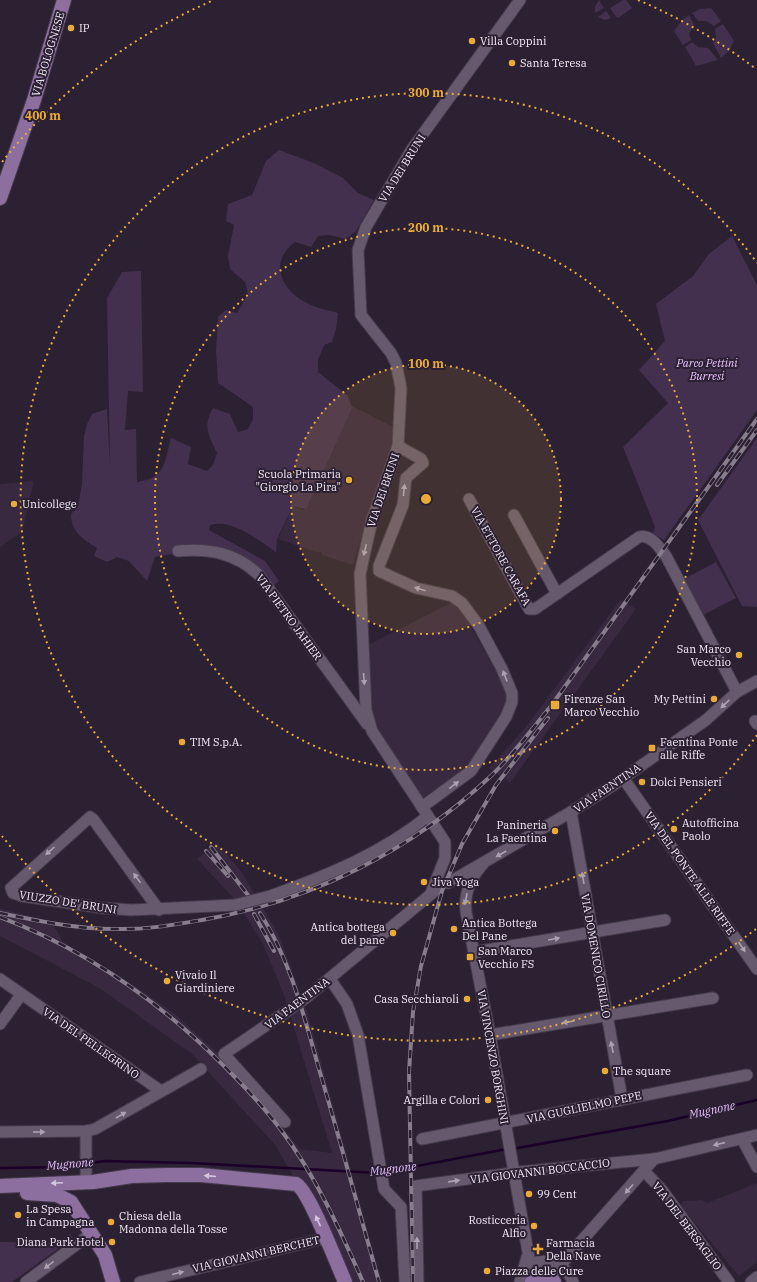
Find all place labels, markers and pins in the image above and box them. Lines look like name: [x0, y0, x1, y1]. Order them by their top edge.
place label: IP: [79, 21, 90, 35]
marker: IP: [66, 23, 76, 33]
place label: Villa Coppini: [480, 34, 547, 48]
marker: Villa Coppini: [467, 36, 477, 46]
place label: Santa Teresa: [520, 56, 587, 70]
marker: Santa Teresa: [507, 58, 517, 68]
place label: Scuola Primaria "Giorgio La Pira": [256, 467, 341, 494]
marker: Scuola Primaria "Giorgio La Pira": [344, 475, 354, 485]
centre of rings: [419, 492, 433, 506]
place label: Unicollege: [22, 497, 77, 511]
marker: Unicollege: [9, 499, 19, 509]
place label: San Marco Vecchio: [677, 642, 731, 669]
marker: San Marco Vecchio: [734, 650, 744, 660]
place label: Firenze San Marco Vecchio: [564, 692, 639, 719]
place label: My Pettini: [654, 692, 707, 706]
marker: My Pettini: [709, 694, 719, 704]
marker: Firenze San Marco Vecchio: [549, 699, 561, 711]
place label: TIM S.p.A.: [190, 735, 243, 749]
place label: Faentina Ponte alle Riffe: [660, 735, 738, 762]
marker: TIM S.p.A.: [177, 737, 187, 747]
marker: Faentina Ponte alle Riffe: [647, 743, 657, 753]
place label: Dolci Pensieri: [650, 775, 722, 789]
marker: Dolci Pensieri: [637, 777, 647, 787]
place label: Autofficina Paolo: [682, 816, 739, 843]
place label: Panineria La Faentina: [486, 818, 547, 845]
marker: Autofficina Paolo: [669, 824, 679, 834]
marker: Panineria La Faentina: [550, 826, 560, 836]
place label: Jiva Yoga: [432, 875, 479, 889]
marker: Jiva Yoga: [419, 877, 429, 887]
place label: Antica Bottega Del Pane: [462, 916, 537, 943]
place label: Antica bottega del pane: [310, 920, 385, 947]
marker: Antica Bottega Del Pane: [449, 924, 459, 934]
marker: Antica bottega del pane: [388, 928, 398, 938]
place label: San Marco Vecchio FS: [478, 944, 534, 971]
marker: San Marco Vecchio FS: [465, 952, 475, 962]
place label: Vivaio Il Giardiniere: [175, 968, 235, 995]
marker: Vivaio Il Giardiniere: [162, 976, 172, 986]
place label: Casa Secchiaroli: [374, 992, 460, 1006]
marker: Casa Secchiaroli: [462, 994, 472, 1004]
place label: The square: [613, 1064, 671, 1078]
marker: The square: [600, 1066, 610, 1076]
place label: Argilla e Colori: [403, 1093, 481, 1107]
marker: Argilla e Colori: [483, 1095, 493, 1105]
place label: 99 Cent: [537, 1187, 577, 1201]
marker: 99 Cent: [524, 1189, 534, 1199]
place label: La Spesa in Campagna: [26, 1202, 94, 1229]
place label: Chiesa della Madonna della Tosse: [119, 1209, 227, 1236]
marker: La Spesa in Campagna: [13, 1210, 23, 1220]
place label: Rosticceria Alfio: [469, 1213, 526, 1240]
marker: Chiesa della Madonna della Tosse: [106, 1217, 116, 1227]
marker: Rosticceria Alfio: [529, 1221, 539, 1231]
place label: Diana Park Hotel: [17, 1235, 104, 1249]
place label: Farmacia Della Nave: [546, 1236, 601, 1263]
marker: Diana Park Hotel: [107, 1237, 117, 1247]
marker: Farmacia Della Nave: [533, 1244, 543, 1254]
place label: Piazza delle Cure: [495, 1264, 584, 1278]
marker: Piazza delle Cure: [482, 1266, 492, 1276]

